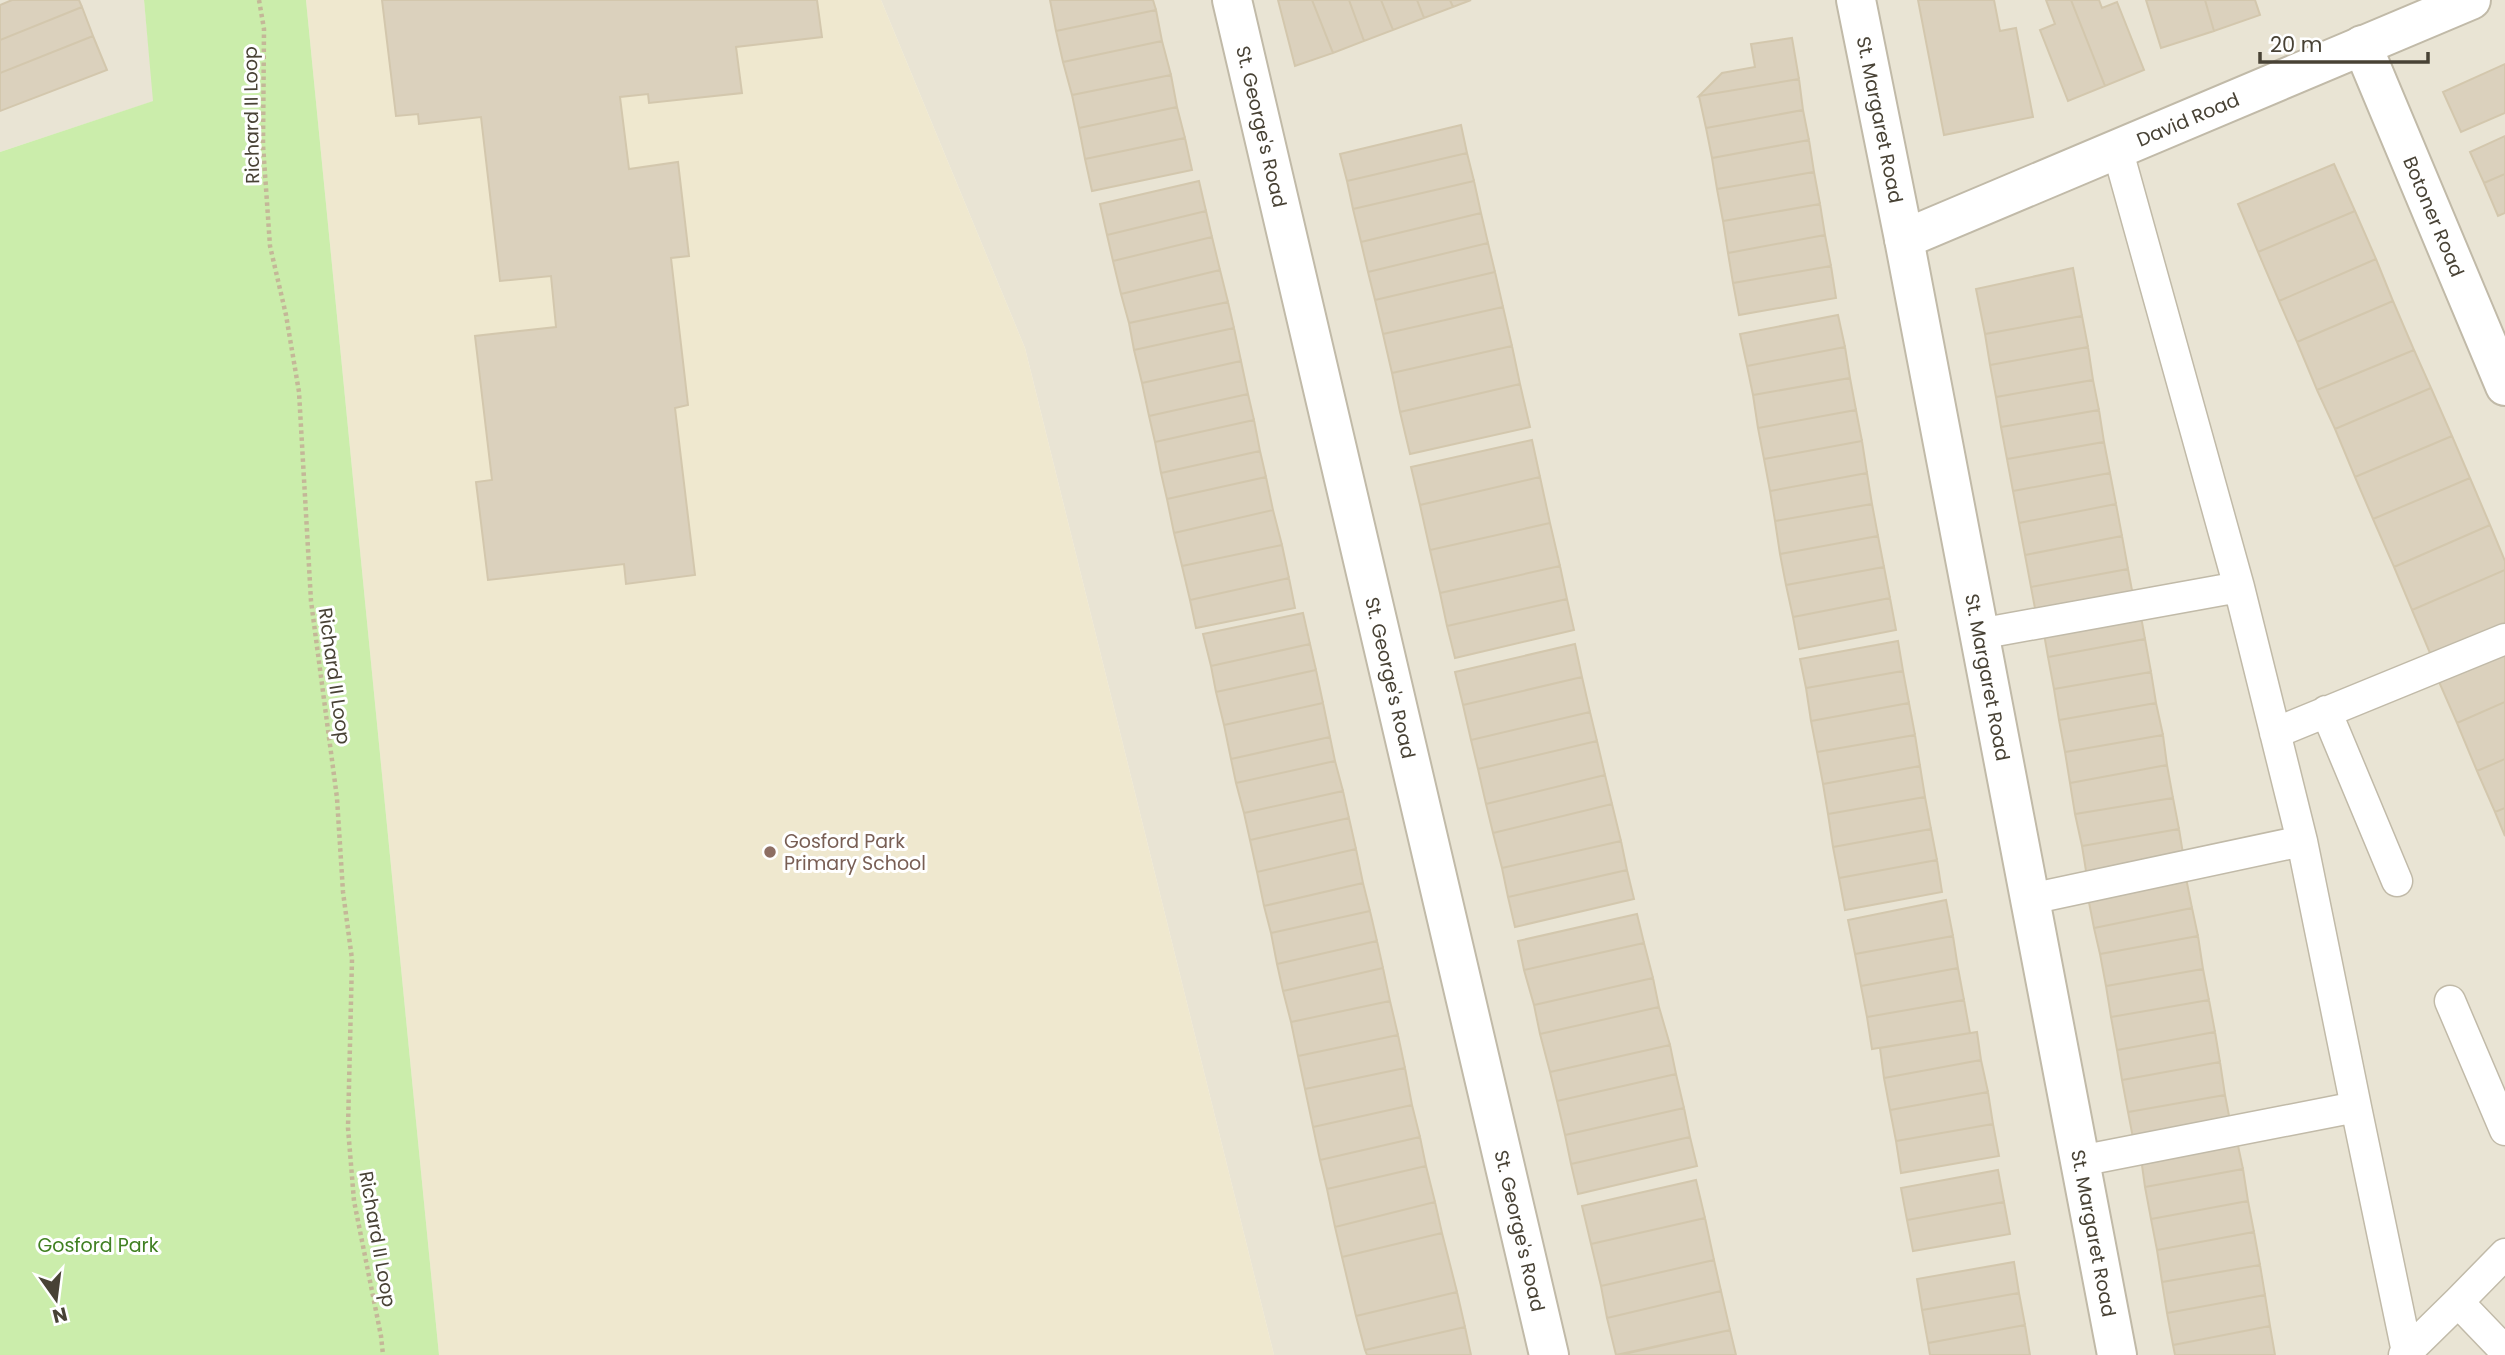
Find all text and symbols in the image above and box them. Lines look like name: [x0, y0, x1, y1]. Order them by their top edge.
scale bar: [2260, 21, 2428, 65]
text: 20 m: [2270, 30, 2323, 59]
street label: St. Margaret Road: [1850, 34, 1909, 205]
street label: St. George's Road: [1229, 43, 1293, 210]
street label: Richard II Loop: [237, 46, 266, 184]
street label: David Road: [2133, 86, 2243, 153]
street label: Botoner Road: [2396, 152, 2471, 281]
street label: St. Margaret Road: [1958, 592, 2016, 763]
street label: St. George's Road: [1358, 594, 1422, 761]
street label: Richard II Loop: [312, 606, 357, 746]
place label: Gosford Park Primary School: [784, 828, 926, 877]
marker: Gosford Park Primary School: [762, 844, 778, 860]
street label: St. George's Road: [1487, 1147, 1551, 1314]
street label: St. Margaret Road: [2064, 1148, 2122, 1319]
street label: Richard II Loop: [352, 1169, 403, 1309]
park label: Gosford Park: [38, 1232, 159, 1259]
north arrow: [21, 1264, 91, 1334]
text: N: [50, 1300, 70, 1330]

